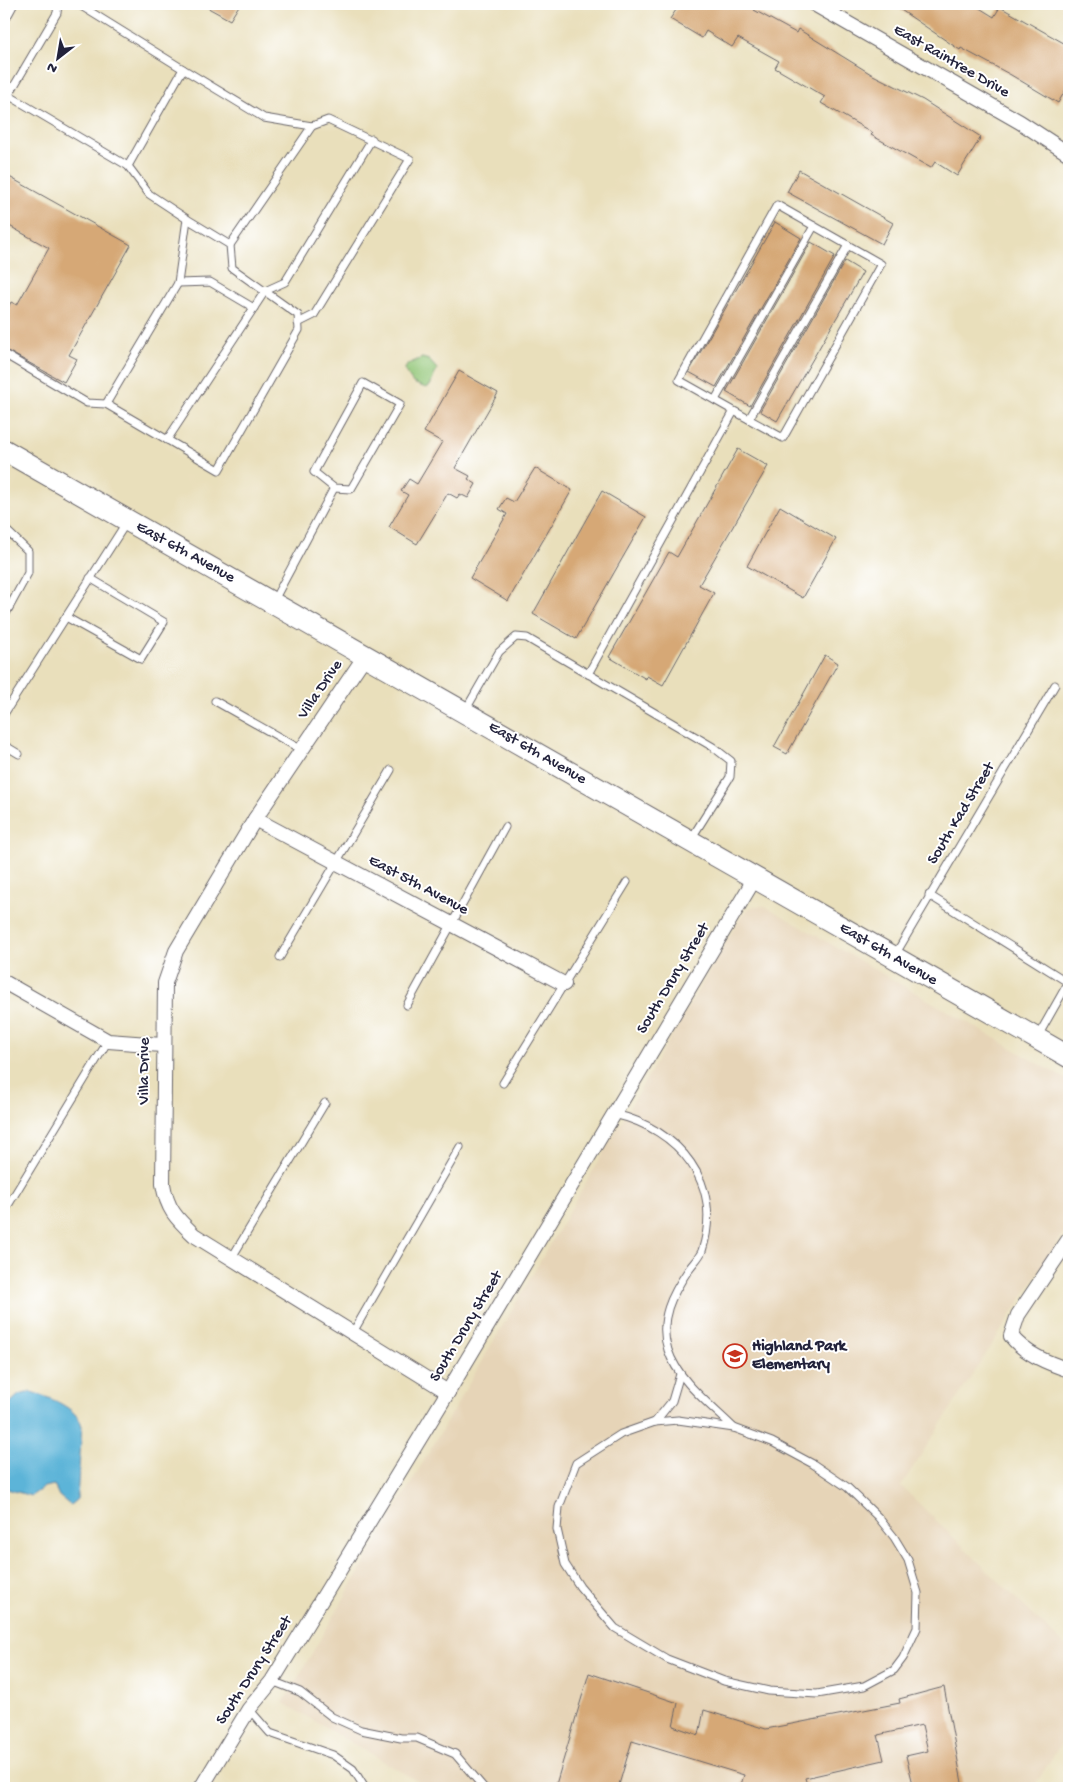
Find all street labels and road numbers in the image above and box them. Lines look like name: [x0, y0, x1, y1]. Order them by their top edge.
street label: East Raintree Drive: [890, 21, 1013, 103]
street label: East 6th Avenue: [132, 518, 238, 588]
street label: Villa Drive: [294, 656, 348, 724]
street label: East 6th Avenue: [485, 718, 590, 790]
street label: South Kad Street: [924, 758, 1001, 868]
street label: East 5th Avenue: [365, 852, 472, 921]
street label: South Drury Street: [633, 919, 715, 1038]
street label: East 6th Avenue: [836, 919, 941, 991]
street label: Villa Drive: [136, 1037, 155, 1105]
street label: South Drury Street: [426, 1267, 508, 1386]
street label: South Drury Street: [213, 1612, 298, 1729]

